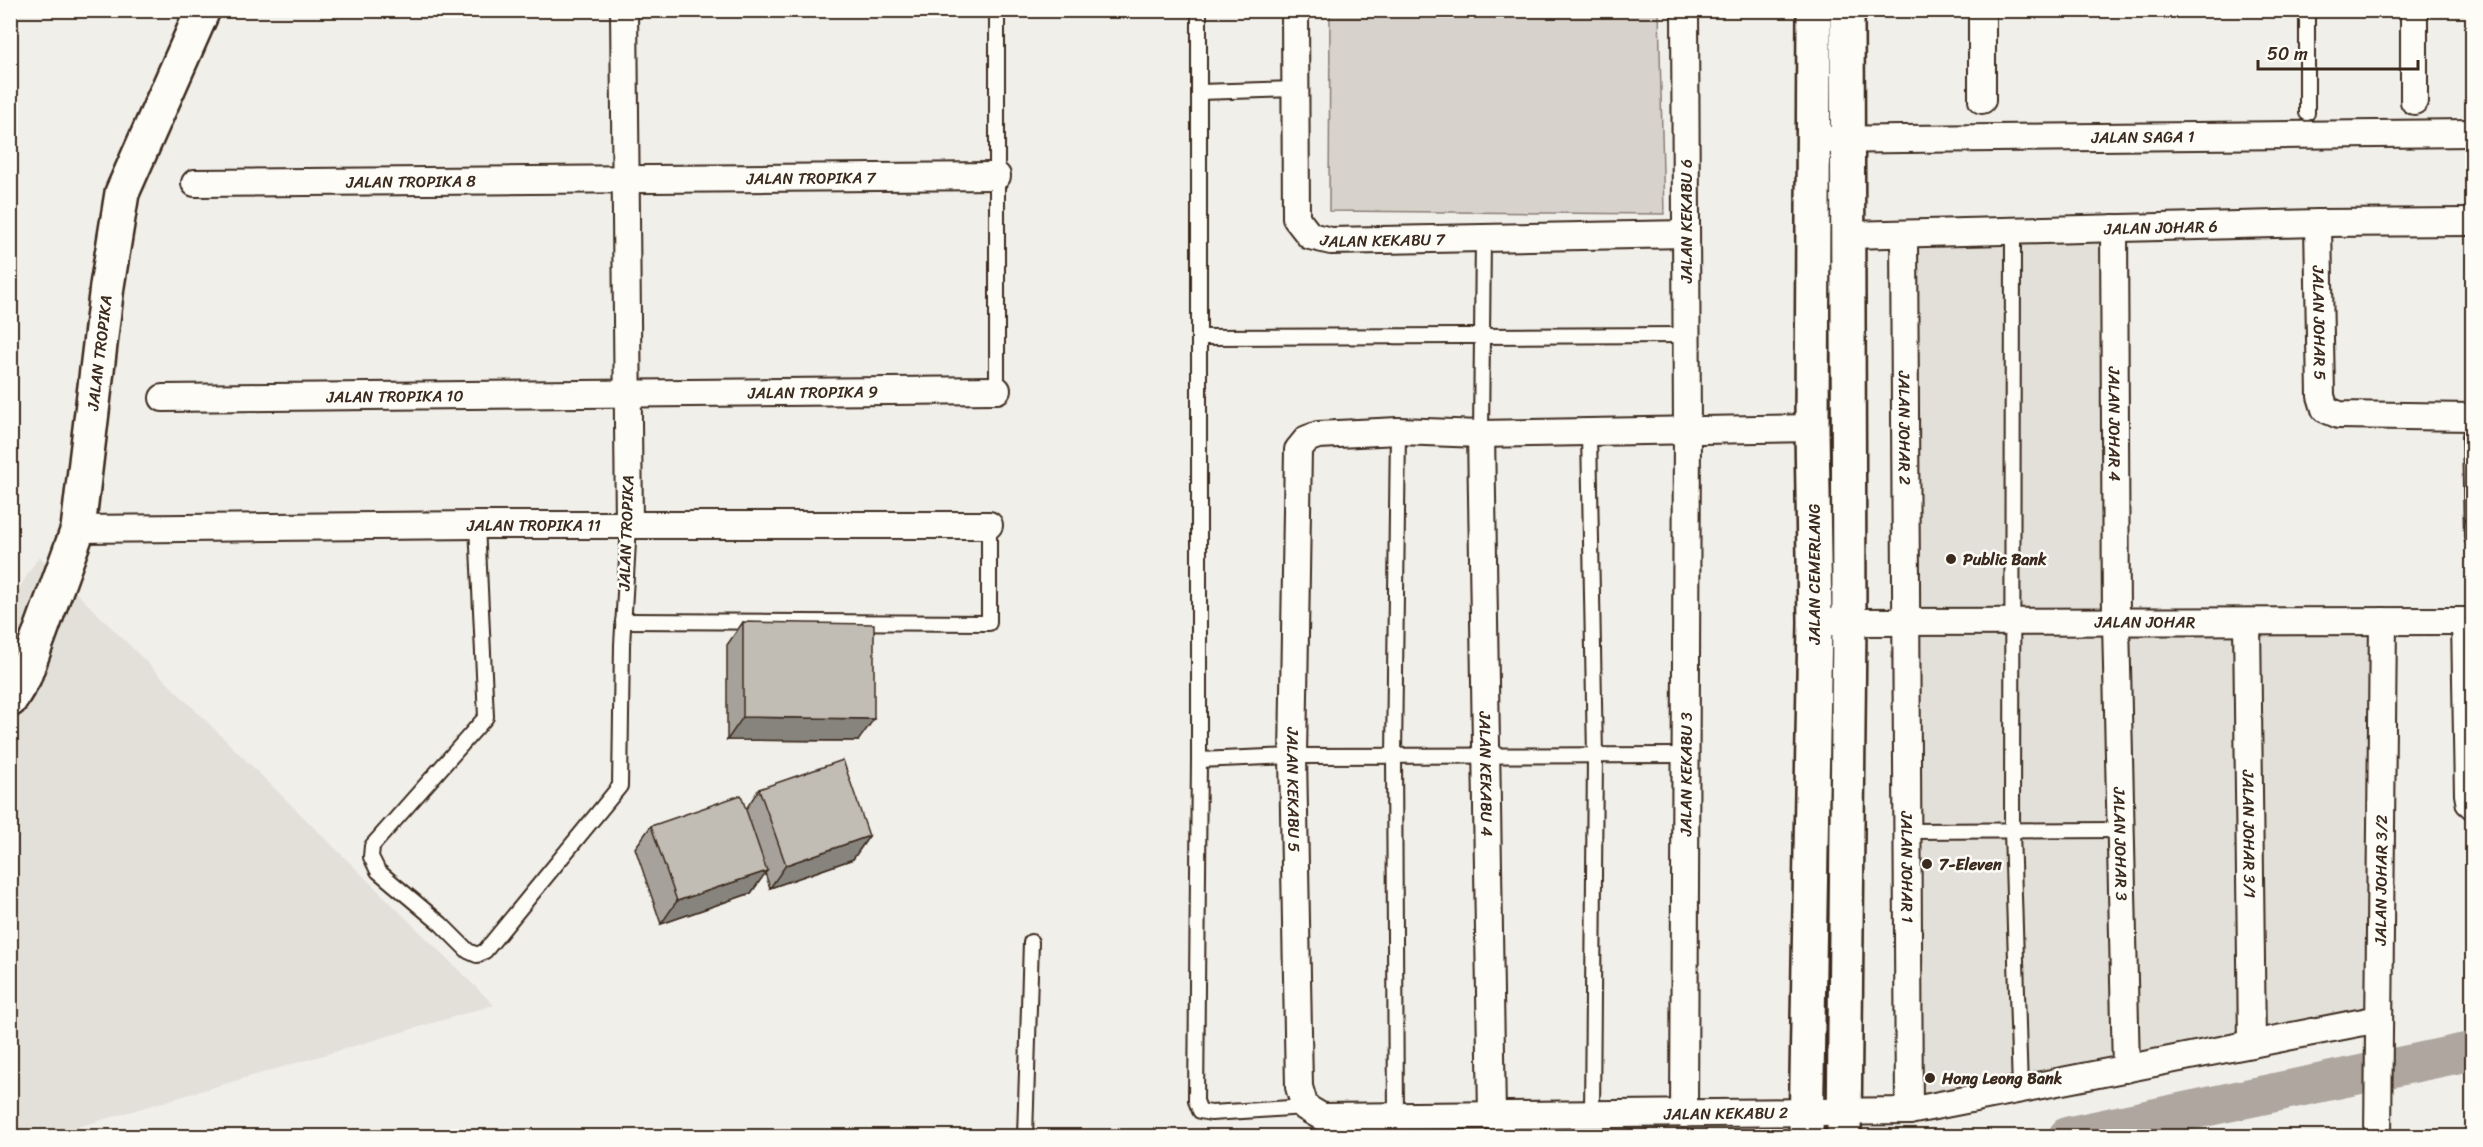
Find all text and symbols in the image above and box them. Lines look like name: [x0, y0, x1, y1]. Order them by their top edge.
scale bar: [2258, 33, 2418, 71]
text: 50 m: [2267, 38, 2308, 70]
street label: JALAN SAGA 1: [2090, 121, 2195, 152]
street label: JALAN KEKABU 6: [1672, 159, 1701, 284]
street label: JALAN TROPIKA 7: [745, 163, 877, 193]
street label: JALAN TROPIKA 8: [345, 166, 476, 196]
street label: JALAN JOHAR 6: [2103, 211, 2218, 243]
street label: JALAN KEKABU 7: [1316, 224, 1446, 256]
street label: JALAN JOHAR 5: [2304, 265, 2335, 381]
street label: JALAN TROPIKA: [78, 293, 120, 413]
street label: JALAN JOHAR 4: [2100, 366, 2130, 481]
street label: JALAN JOHAR 2: [1890, 370, 1920, 485]
street label: JALAN TROPIKA 9: [747, 377, 878, 407]
street label: JALAN TROPIKA 10: [325, 381, 464, 411]
street label: JALAN TROPIKA: [609, 475, 643, 592]
street label: JALAN CEMERLANG: [1800, 503, 1829, 646]
street label: JALAN TROPIKA 11: [466, 511, 601, 540]
place label: Public Bank: [1963, 545, 2047, 574]
marker: Public Bank: [1944, 552, 1958, 566]
street label: JALAN JOHAR: [2094, 607, 2196, 636]
street label: JALAN KEKABU 4: [1471, 710, 1502, 837]
street label: JALAN KEKABU 3: [1671, 712, 1700, 837]
street label: JALAN KEKABU 5: [1278, 726, 1309, 853]
street label: JALAN JOHAR 3/1: [2234, 769, 2265, 898]
street label: JALAN JOHAR 3: [2105, 786, 2137, 901]
street label: JALAN JOHAR 1: [1893, 810, 1922, 923]
street label: JALAN JOHAR 3/2: [2365, 815, 2396, 946]
place label: 7-Eleven: [1939, 850, 2002, 879]
marker: 7-Eleven: [1920, 857, 1934, 871]
place label: Hong Leong Bank: [1941, 1064, 2063, 1093]
marker: Hong Leong Bank: [1923, 1071, 1937, 1085]
street label: JALAN KEKABU 2: [1663, 1098, 1788, 1128]

